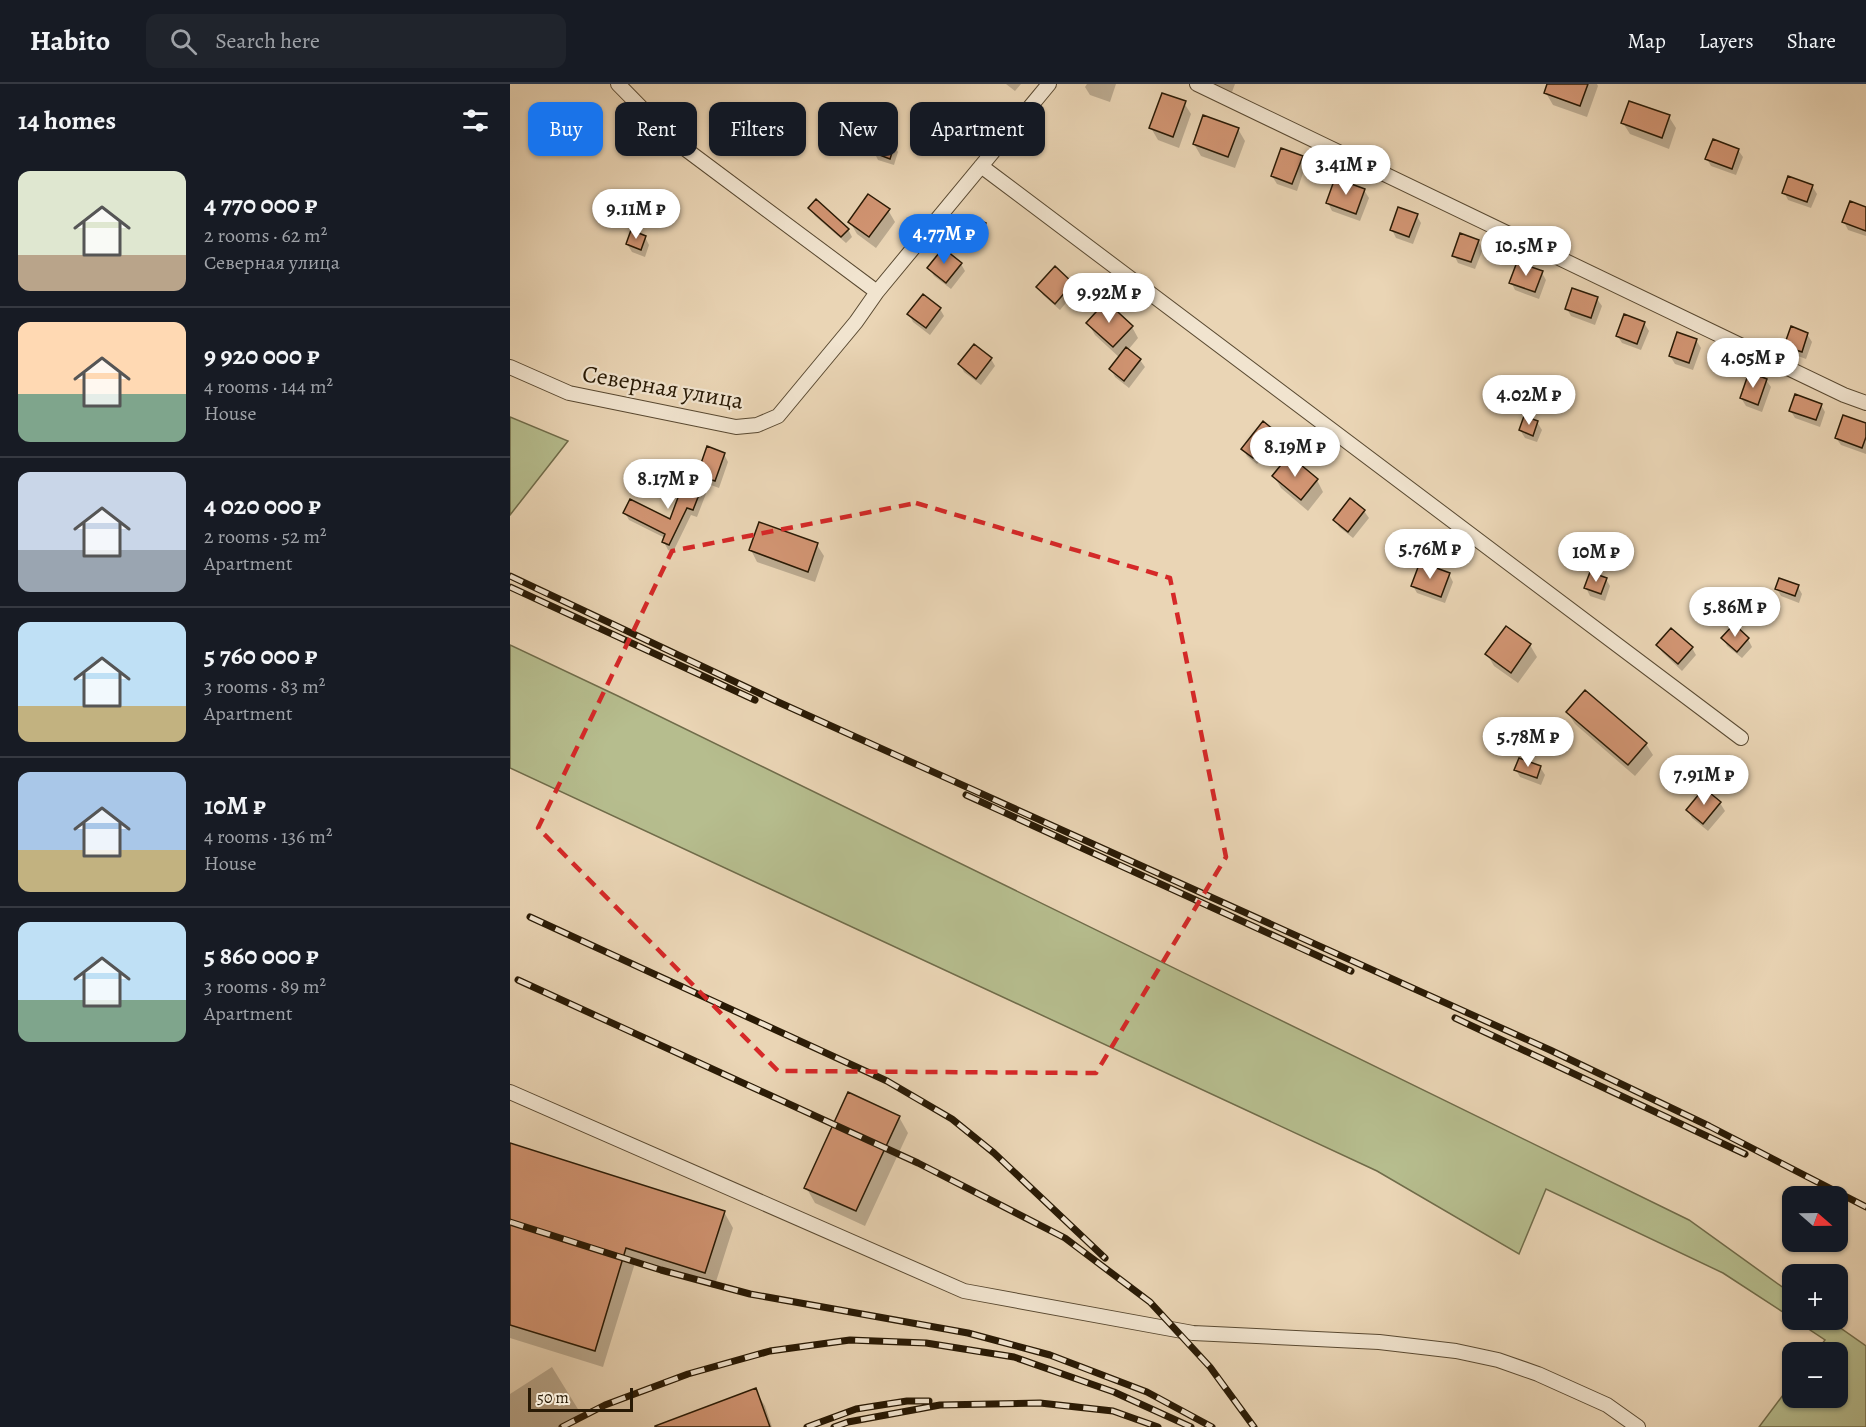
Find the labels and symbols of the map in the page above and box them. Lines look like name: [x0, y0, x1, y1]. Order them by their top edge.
pin: 3.41M ₽: [1291, 145, 1401, 196]
pin: 9.11M ₽: [581, 189, 691, 240]
pin: 4.77M ₽: [889, 214, 999, 265]
pin: 10.5M ₽: [1471, 226, 1581, 277]
pin: 9.92M ₽: [1054, 273, 1164, 324]
pin: 4.05M ₽: [1698, 338, 1808, 389]
street label: Северная улица: [580, 357, 746, 417]
pin: 4.02M ₽: [1474, 375, 1584, 426]
pin: 8.19M ₽: [1240, 427, 1350, 478]
pin: 8.17M ₽: [613, 459, 723, 510]
pin: 5.76M ₽: [1375, 529, 1485, 580]
pin: 10M ₽: [1554, 532, 1638, 583]
pin: 5.86M ₽: [1680, 587, 1790, 638]
pin: 5.78M ₽: [1473, 717, 1583, 768]
pin: 7.91M ₽: [1649, 755, 1759, 806]
north arrow: [1782, 1186, 1848, 1252]
scale bar: [528, 1385, 633, 1412]

